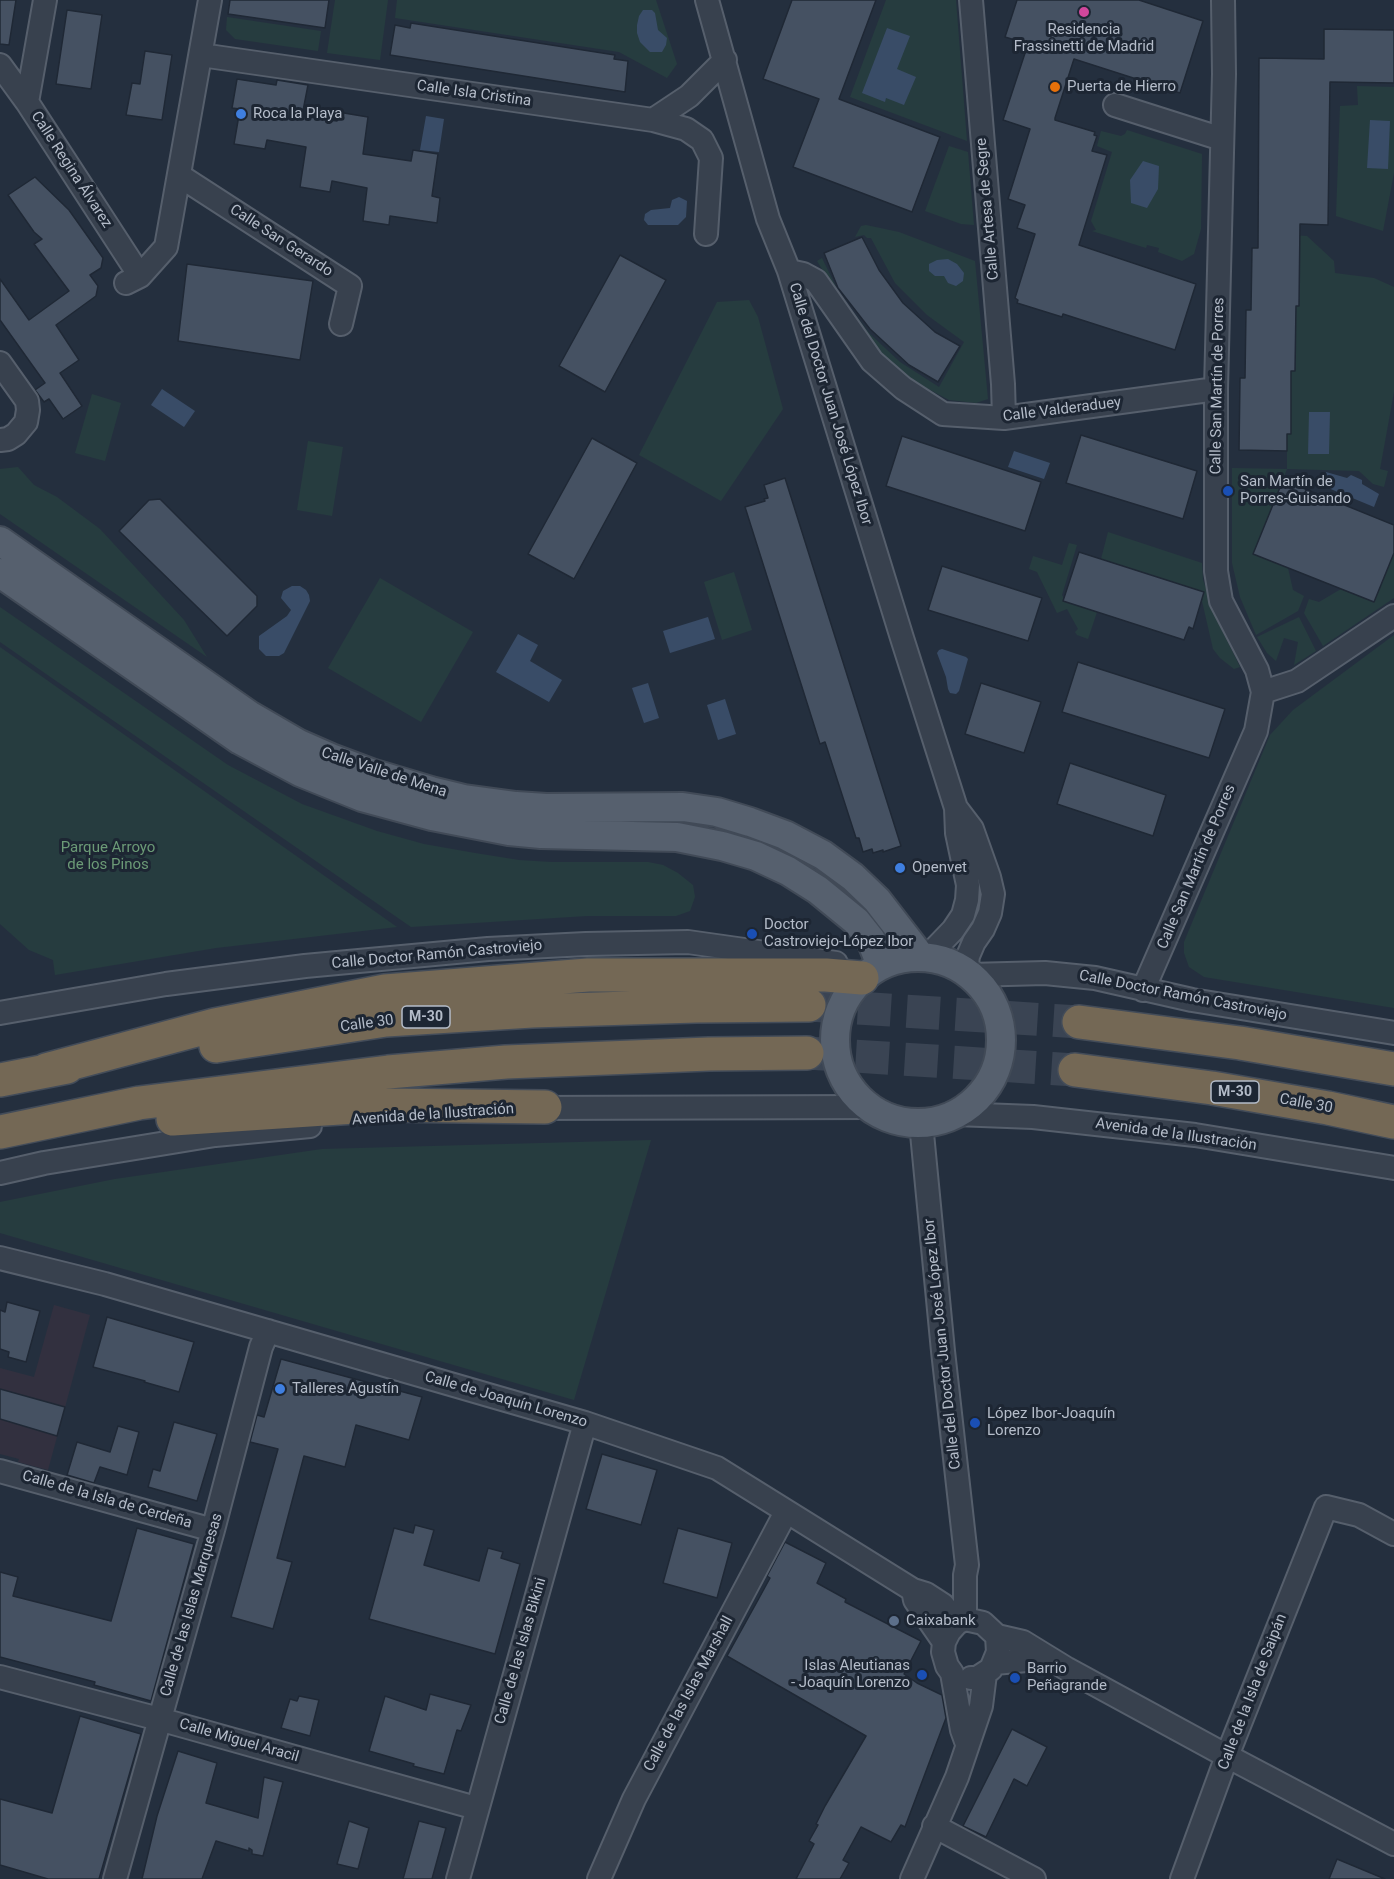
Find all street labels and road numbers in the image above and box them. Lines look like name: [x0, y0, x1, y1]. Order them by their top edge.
street label: Calle Isla Cristina: [416, 77, 532, 111]
street label: Calle Regina Álvarez: [27, 108, 115, 232]
street label: Calle Artesa de Segre: [973, 137, 1003, 281]
street label: Calle San Gerardo: [226, 201, 336, 281]
street label: Calle del Doctor Juan José López Ibor: [785, 281, 875, 527]
street label: Calle San Martín de Porres: [1207, 297, 1229, 475]
street label: Calle Valderaduey: [1002, 394, 1122, 426]
street label: Calle Valle de Mena: [319, 744, 449, 802]
street label: Calle San Martín de Porres: [1154, 782, 1240, 952]
street label: Calle Doctor Ramón Castroviejo: [331, 937, 543, 973]
street label: Calle Doctor Ramón Castroviejo: [1078, 967, 1288, 1025]
road number: M-30: [402, 1006, 450, 1028]
street label: Calle 30: [339, 1011, 395, 1037]
road number: M-30: [1211, 1081, 1259, 1103]
street label: Calle 30: [1278, 1090, 1334, 1118]
street label: Avenida de la Ilustración: [351, 1100, 515, 1130]
street label: Avenida de la Ilustración: [1094, 1115, 1258, 1155]
street label: Calle del Doctor Juan José López Ibor: [921, 1218, 965, 1470]
street label: Calle de Joaquín Lorenzo: [423, 1368, 589, 1432]
street label: Calle de la Isla de Cerdeña: [20, 1467, 194, 1533]
street label: Calle de las Islas Marquesas: [157, 1511, 227, 1699]
street label: Calle de las Islas Bikini: [491, 1576, 551, 1726]
street label: Calle de la Isla de Saipán: [1215, 1611, 1291, 1773]
street label: Calle de las Islas Marshall: [640, 1613, 738, 1775]
street label: Calle Miguel Aracil: [177, 1715, 301, 1767]

